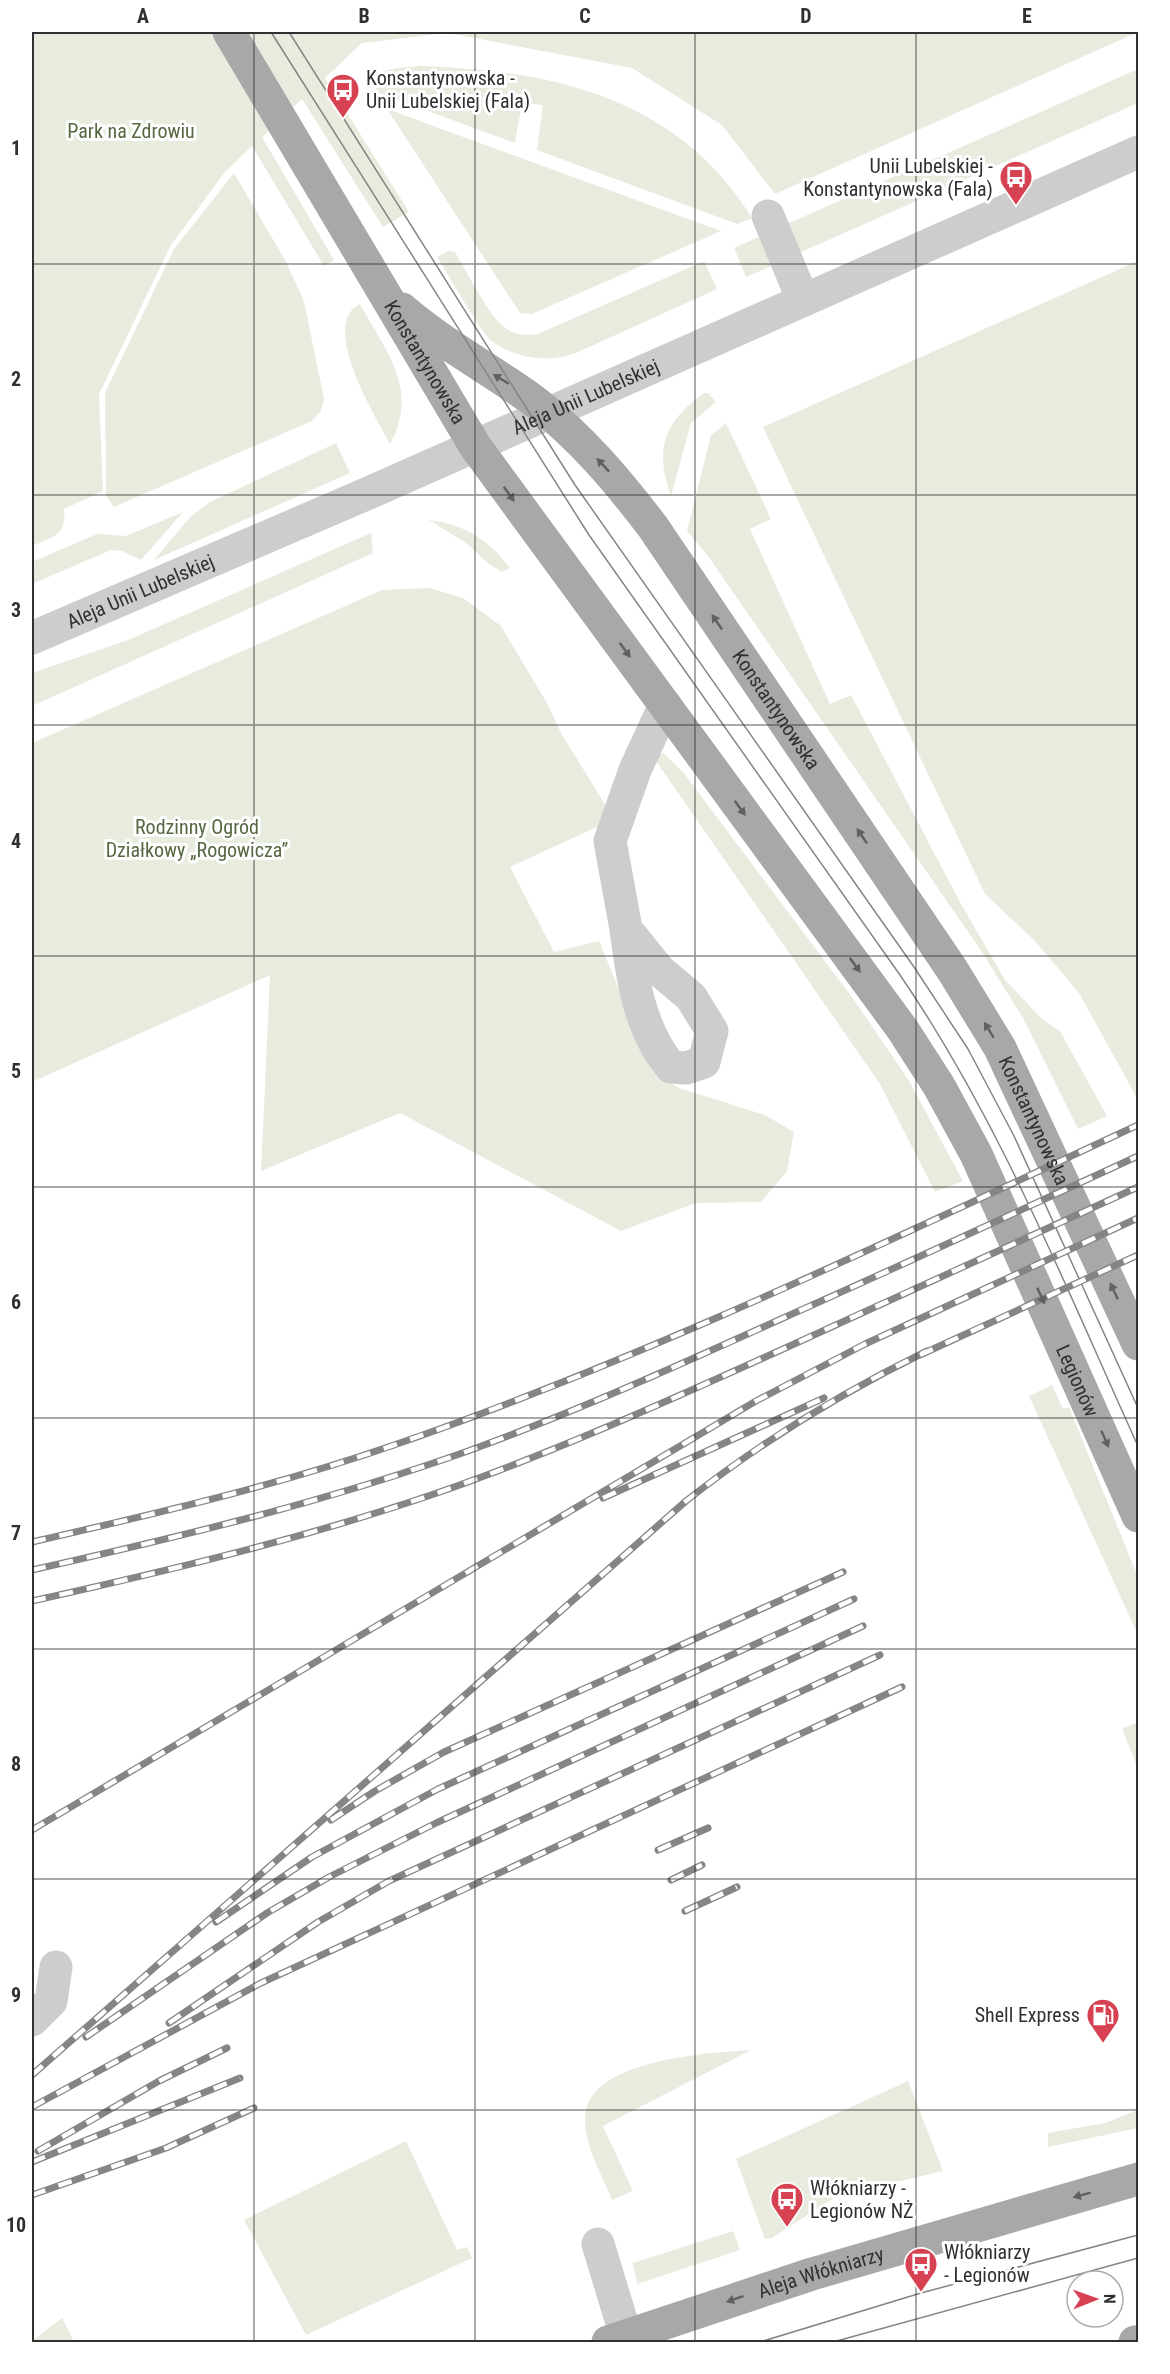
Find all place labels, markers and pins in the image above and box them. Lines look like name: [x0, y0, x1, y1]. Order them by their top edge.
place label: Konstantynowska - Unii Lubelskiej (Fala): [366, 66, 530, 113]
bus stop icon: Konstantynowska - Unii Lubelskiej (Fala): [325, 72, 361, 119]
place label: Unii Lubelskiej - Konstantynowska (Fala): [803, 154, 993, 201]
bus stop icon: Unii Lubelskiej - Konstantynowska (Fala): [998, 159, 1034, 206]
fuel station icon: Shell Express: [1085, 1997, 1121, 2044]
place label: Shell Express: [975, 2003, 1080, 2027]
place label: Włókniarzy - Legionów NŻ: [810, 2176, 914, 2223]
bus stop icon: Włókniarzy - Legionów NŻ: [769, 2181, 805, 2228]
place label: Włókniarzy - Legionów: [944, 2240, 1030, 2287]
bus stop icon: Włókniarzy - Legionów: [903, 2246, 939, 2293]

